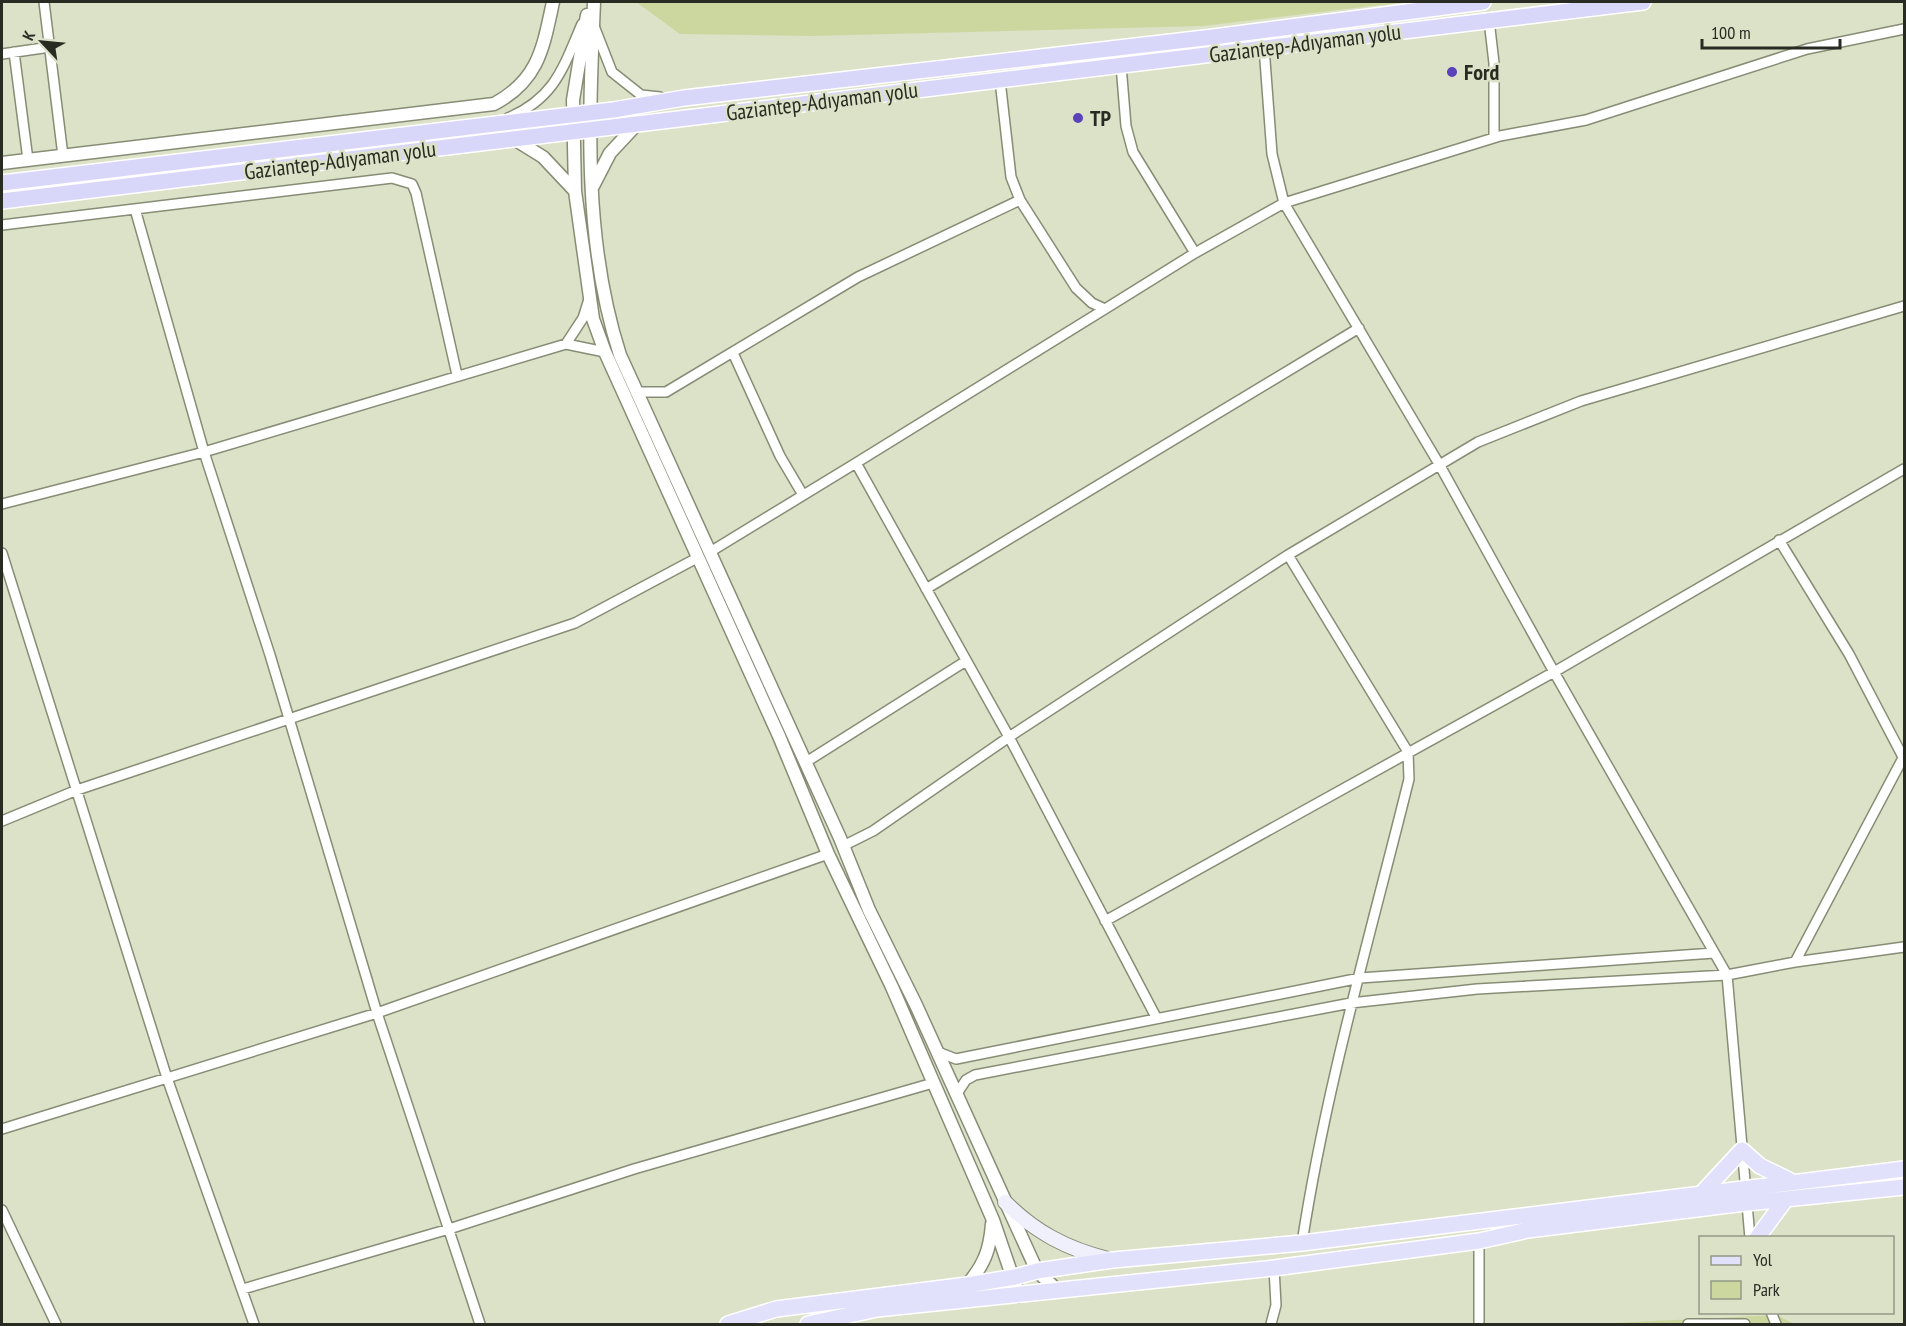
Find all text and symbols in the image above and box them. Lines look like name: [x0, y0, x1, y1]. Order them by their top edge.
north arrow: [12, 12, 72, 72]
scale bar: [1702, 12, 1840, 50]
street label: Gaziantep-Adıyaman yolu: [1207, 17, 1403, 69]
text: 100 m: [1711, 21, 1751, 44]
text: K: [18, 27, 40, 44]
place label: Ford: [1464, 58, 1499, 86]
marker: Ford: [1445, 65, 1459, 79]
street label: Gaziantep-Adıyaman yolu: [724, 75, 920, 127]
place label: TP: [1090, 104, 1111, 132]
marker: TP: [1071, 111, 1085, 125]
street label: Gaziantep-Adıyaman yolu: [242, 134, 438, 186]
legend: [1699, 1236, 1894, 1314]
text: Yol: [1753, 1248, 1773, 1271]
text: Park: [1753, 1278, 1780, 1301]

